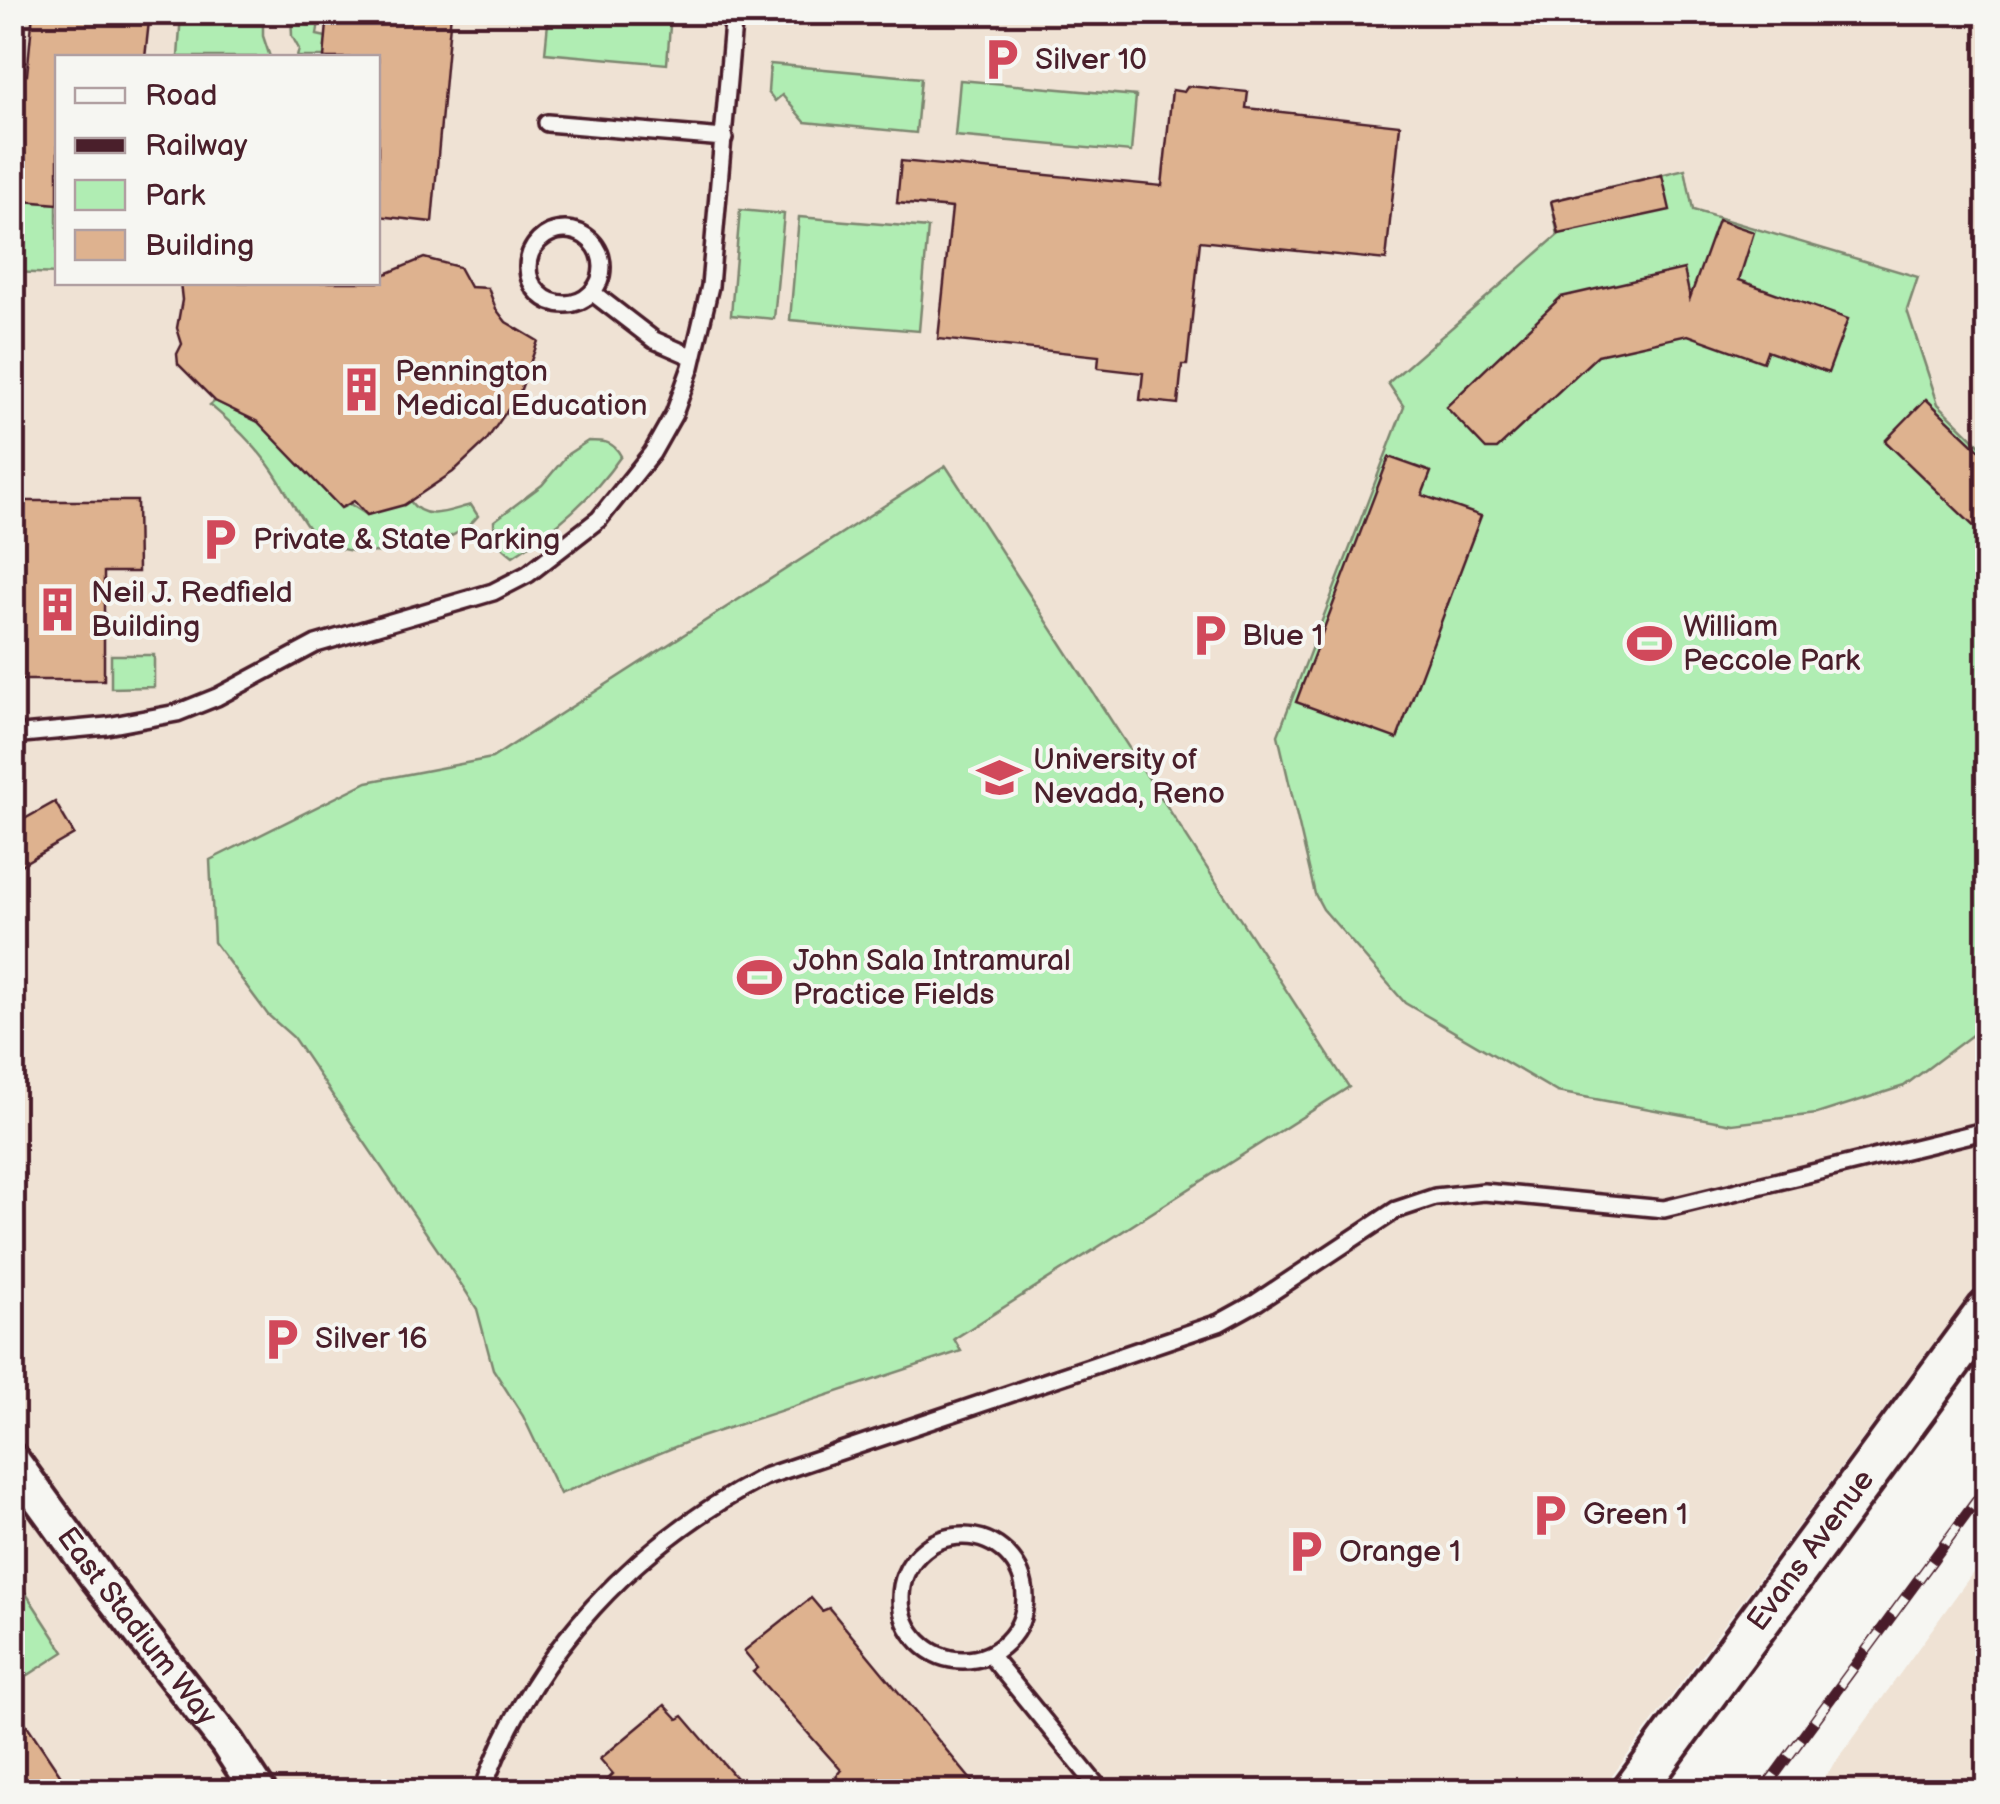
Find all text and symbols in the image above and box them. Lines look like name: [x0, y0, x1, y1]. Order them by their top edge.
parking icon: Silver 10: [978, 36, 1026, 84]
place label: Silver 10: [1035, 42, 1147, 78]
legend: [55, 55, 380, 285]
text: Road: [145, 78, 218, 114]
text: Railway: [145, 128, 248, 164]
text: Park: [145, 178, 205, 214]
text: Building: [145, 228, 254, 264]
place label: Pennington Medical Education: [395, 354, 647, 424]
building icon: Pennington Medical Education: [338, 365, 386, 413]
parking icon: Private & State Parking: [196, 516, 244, 564]
place label: Private & State Parking: [253, 522, 560, 558]
place label: Neil J. Redfield Building: [91, 575, 293, 645]
building icon: Neil J. Redfield Building: [34, 586, 82, 634]
place label: William Peccole Park: [1683, 609, 1860, 679]
parking icon: Blue 1: [1185, 612, 1233, 660]
place label: Blue 1: [1242, 618, 1323, 654]
sports icon: William Peccole Park: [1626, 620, 1674, 668]
place label: University of Nevada, Reno: [1033, 742, 1225, 812]
school or university icon: University of Nevada, Reno: [976, 753, 1024, 801]
place label: John Sala Intramural Practice Fields: [793, 943, 1071, 1013]
sports icon: John Sala Intramural Practice Fields: [736, 954, 784, 1002]
parking icon: Silver 16: [258, 1315, 306, 1363]
place label: Silver 16: [315, 1321, 428, 1357]
street label: Evans Avenue: [1740, 1463, 1882, 1638]
parking icon: Green 1: [1526, 1491, 1574, 1539]
place label: Green 1: [1583, 1497, 1688, 1533]
street label: East Stadium Way: [49, 1520, 225, 1733]
parking icon: Orange 1: [1282, 1528, 1330, 1576]
place label: Orange 1: [1339, 1534, 1461, 1570]

